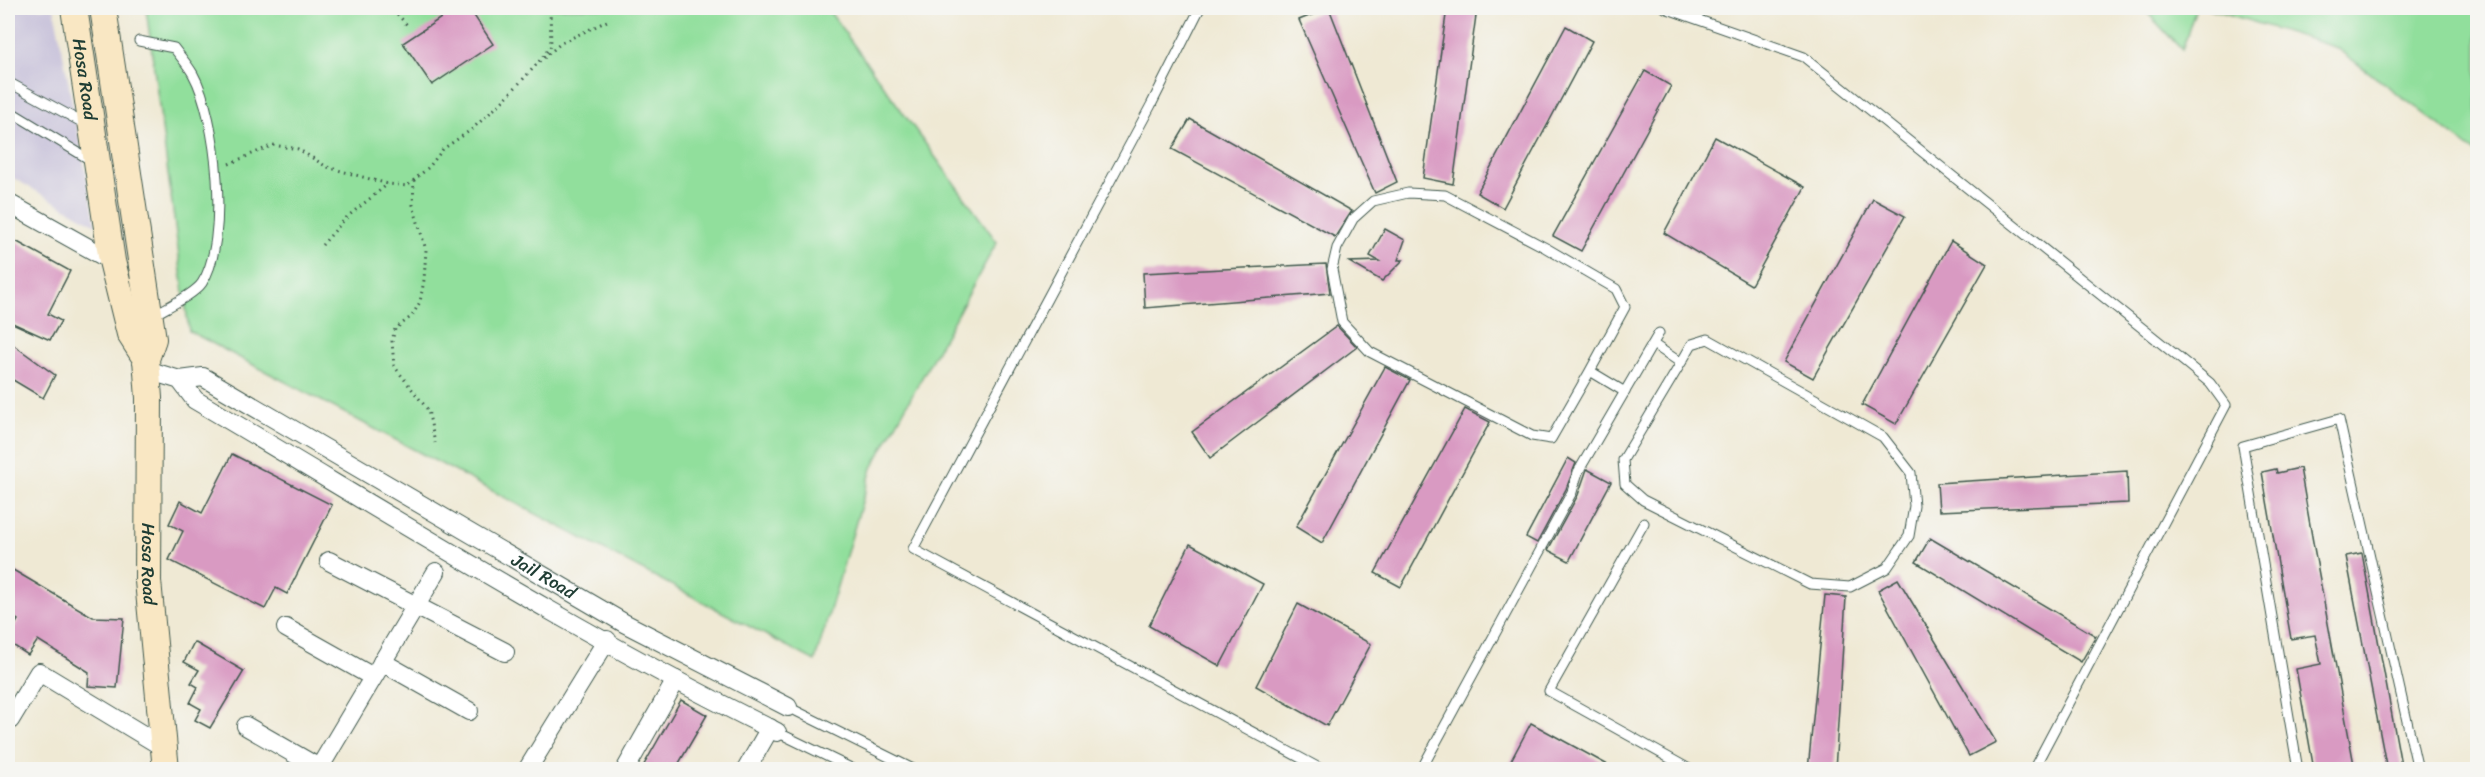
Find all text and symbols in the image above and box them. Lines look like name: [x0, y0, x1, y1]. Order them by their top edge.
street label: Hosa Road: [63, 36, 107, 124]
street label: Hosa Road: [132, 523, 166, 608]
street label: Jail Road: [504, 544, 584, 609]

